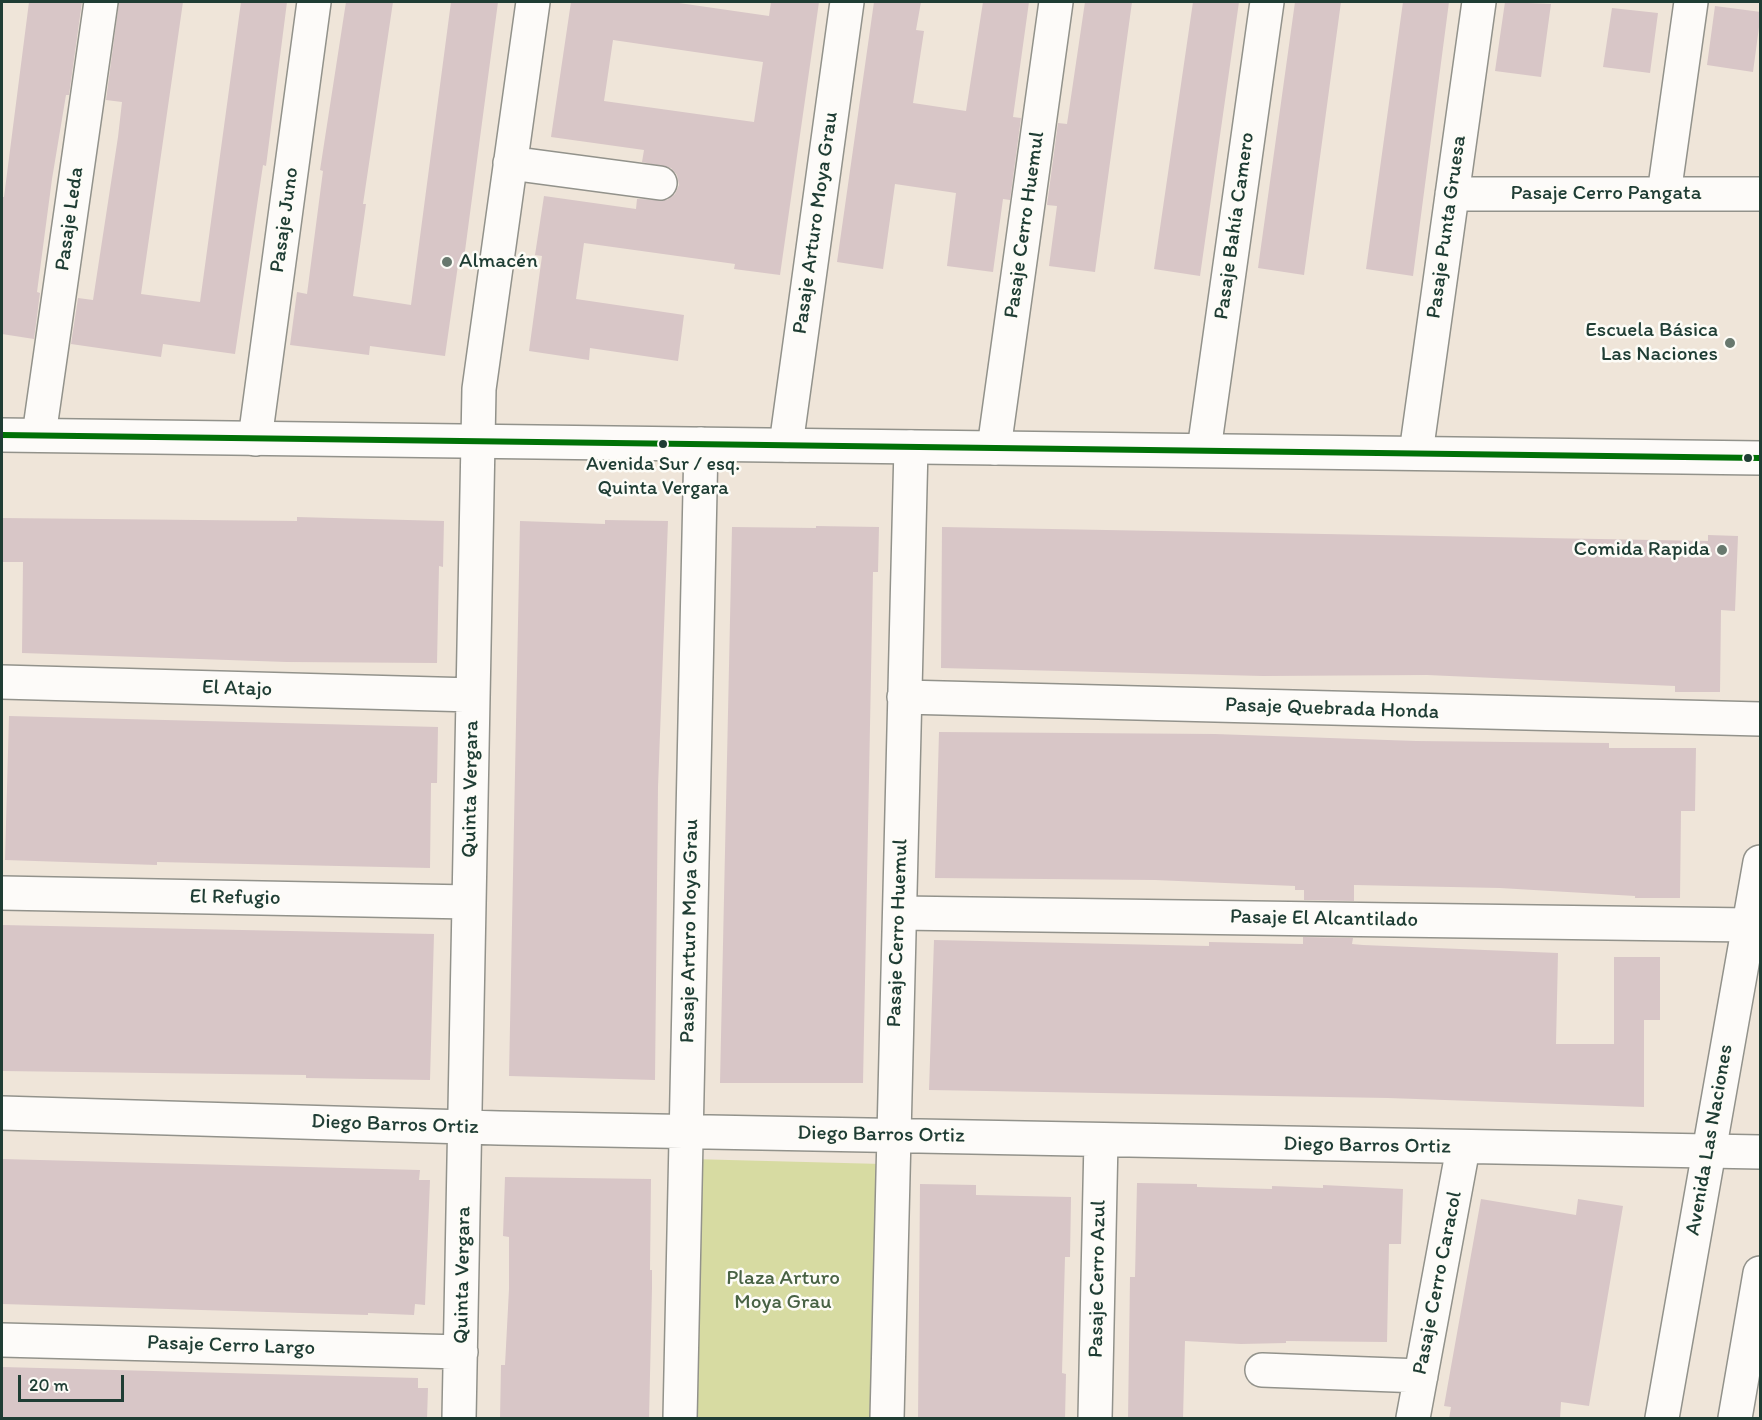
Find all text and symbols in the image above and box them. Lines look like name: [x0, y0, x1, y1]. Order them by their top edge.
street label: Pasaje Arturo Moya Grau: [788, 110, 844, 336]
street label: Pasaje Cerro Huemul: [999, 130, 1051, 320]
street label: Pasaje Bahía Camero: [1209, 131, 1261, 321]
street label: Pasaje Punta Gruesa: [1422, 134, 1472, 320]
street label: Pasaje Leda: [50, 165, 90, 273]
street label: Pasaje Juno: [265, 166, 305, 274]
street label: Pasaje Cerro Pangata: [1510, 181, 1702, 207]
place label: Almacén: [459, 249, 538, 275]
marker: Almacén: [440, 255, 454, 269]
place label: Escuela Básica Las Naciones: [1585, 318, 1718, 368]
marker: Escuela Básica Las Naciones: [1723, 336, 1737, 350]
marker: Avenida Sur / esq. Quinta Vergara: [657, 438, 669, 450]
unlabelled marker: [1742, 452, 1754, 464]
place label: Avenida Sur / esq. Quinta Vergara: [586, 453, 740, 500]
place label: Comida Rapida: [1574, 537, 1710, 563]
marker: Comida Rapida: [1715, 543, 1729, 557]
street label: El Atajo: [201, 675, 273, 703]
street label: Pasaje Quebrada Honda: [1224, 693, 1440, 725]
street label: Quinta Vergara: [457, 720, 485, 858]
street label: Pasaje Arturo Moya Grau: [675, 819, 705, 1043]
street label: Pasaje Cerro Huemul: [882, 838, 914, 1028]
street label: El Refugio: [189, 885, 281, 911]
street label: Pasaje El Alcantilado: [1230, 905, 1418, 933]
street label: Avenida Las Naciones: [1681, 1042, 1739, 1238]
street label: Diego Barros Ortiz: [311, 1109, 479, 1141]
street label: Diego Barros Ortiz: [797, 1121, 965, 1149]
street label: Diego Barros Ortiz: [1283, 1132, 1451, 1160]
street label: Pasaje Cerro Caracol: [1408, 1189, 1468, 1377]
street label: Pasaje Cerro Azul: [1084, 1200, 1112, 1358]
street label: Quinta Vergara: [449, 1206, 477, 1344]
park label: Plaza Arturo Moya Grau: [726, 1266, 840, 1316]
street label: Pasaje Cerro Largo: [146, 1330, 316, 1362]
scale bar: [21, 1363, 128, 1401]
text: 20 m: [29, 1374, 69, 1396]

